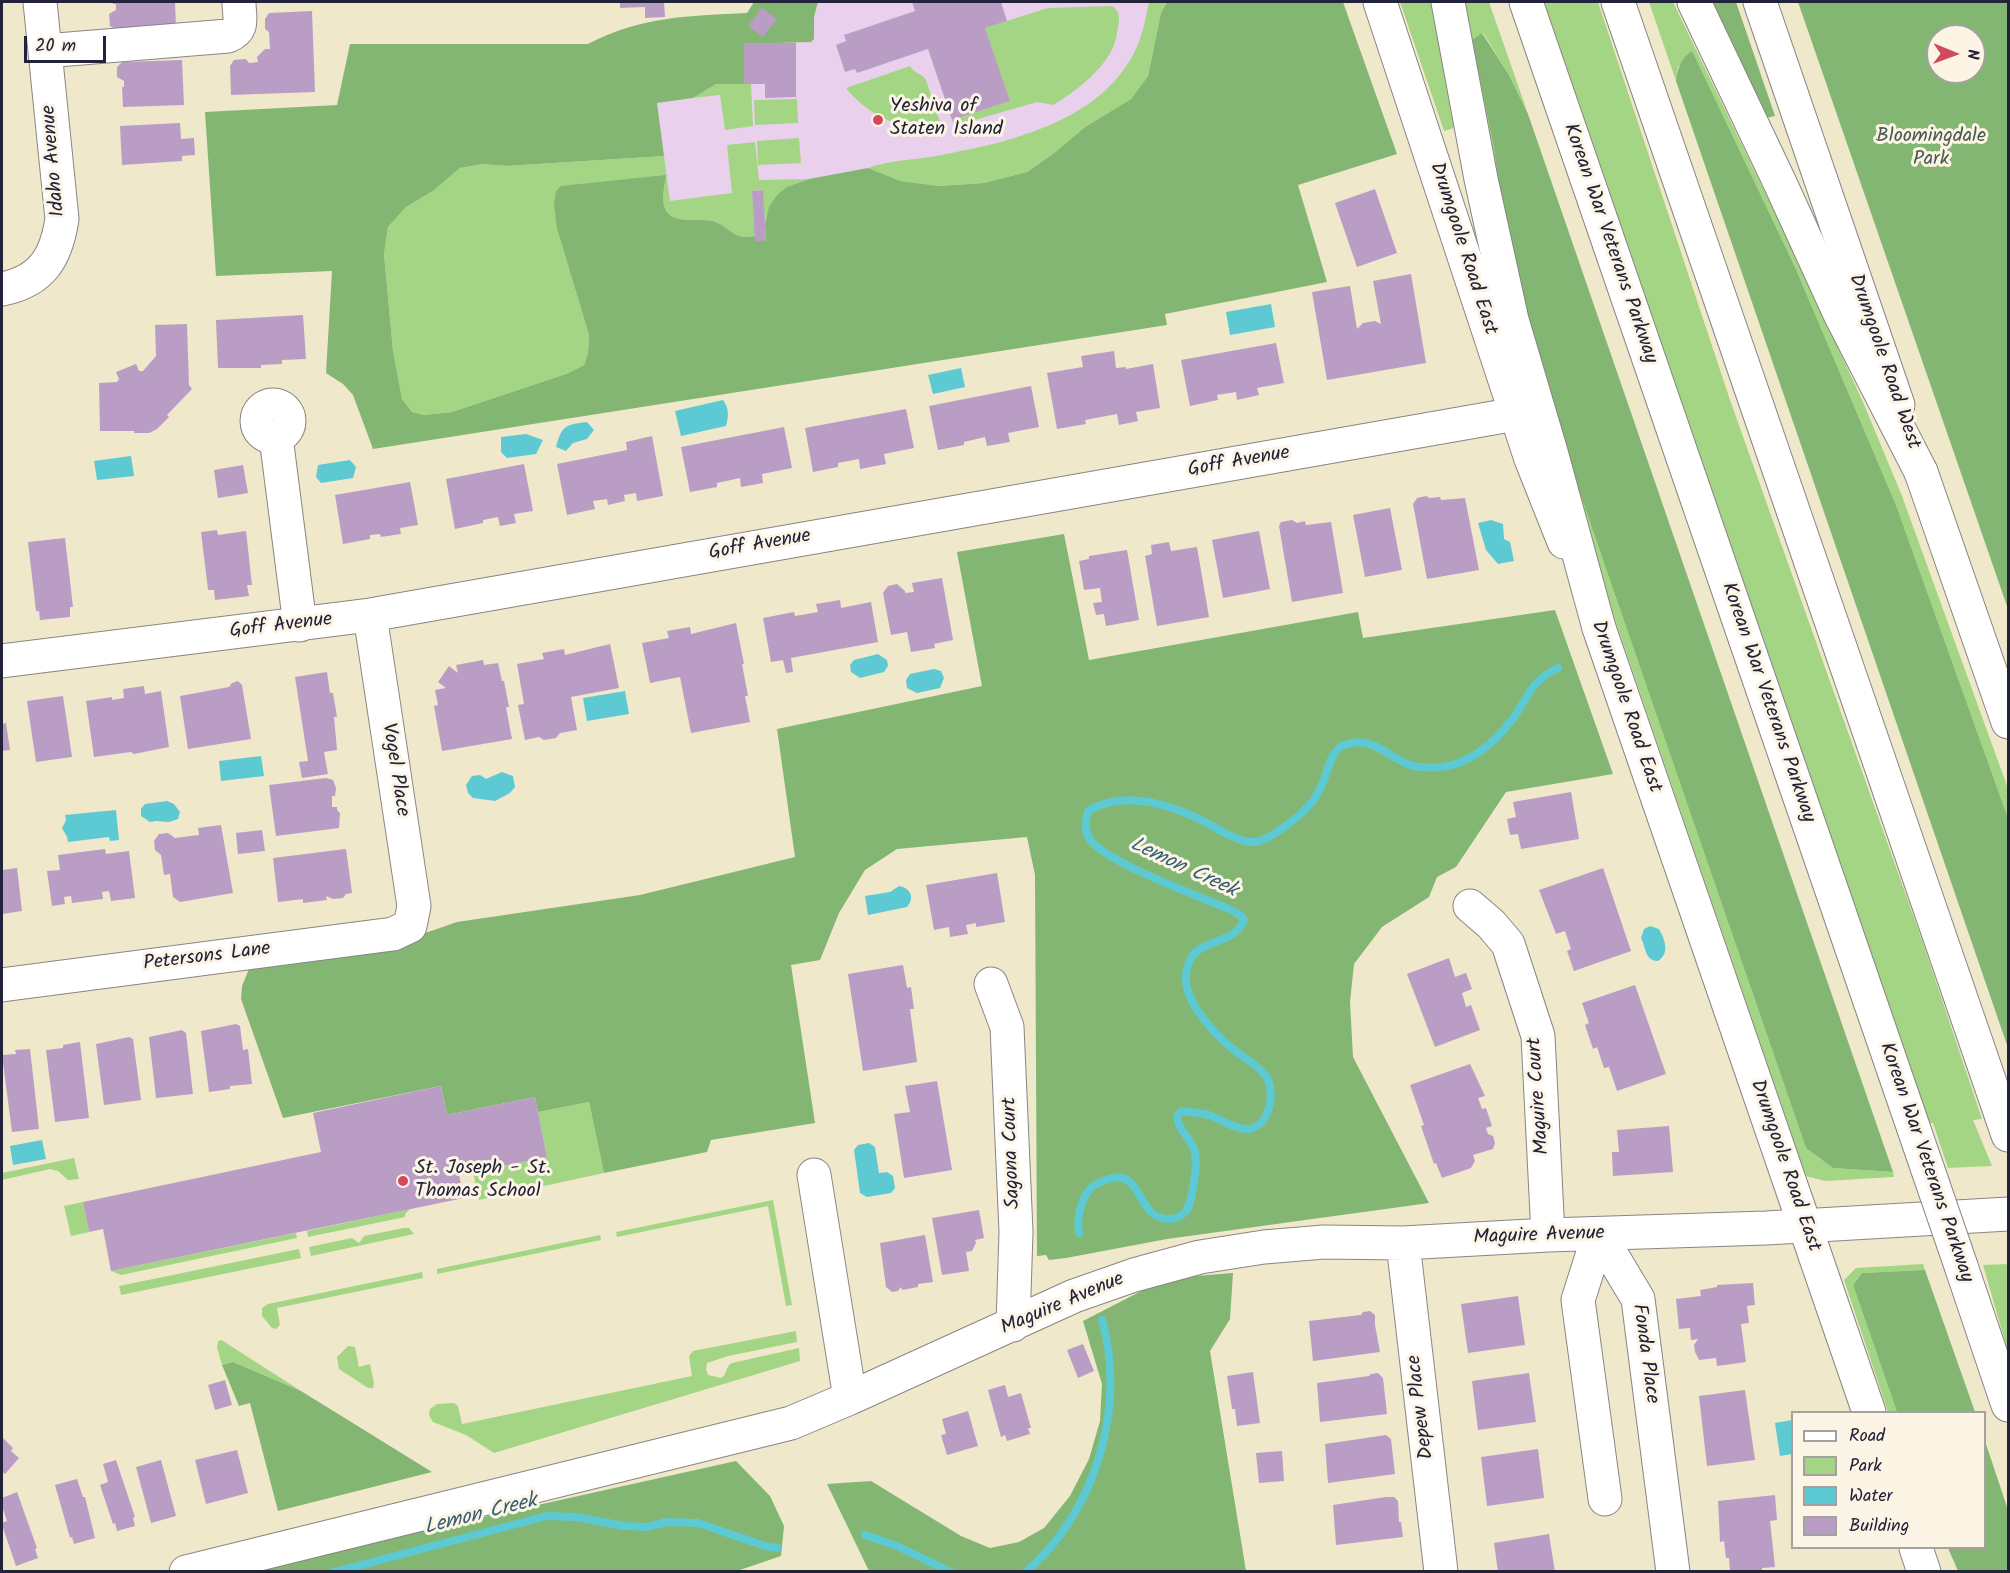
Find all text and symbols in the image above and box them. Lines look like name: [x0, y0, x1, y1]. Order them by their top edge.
scale bar: [27, 24, 110, 62]
north arrow: [1926, 24, 1986, 84]
text: 20 m: [35, 32, 76, 61]
text: N: [1960, 49, 1985, 60]
place label: Yeshiva of Staten Island: [890, 96, 1003, 143]
street label: Idaho Avenue: [38, 104, 72, 218]
marker: Yeshiva of Staten Island: [871, 113, 885, 127]
street label: Korean War Veterans Parkway: [1557, 121, 1661, 367]
park label: Bloomingdale Park: [1876, 126, 1986, 173]
street label: Drumgoole Road East: [1423, 160, 1501, 338]
street label: Drumgoole Road West: [1842, 271, 1924, 453]
street label: Goff Avenue: [1186, 442, 1292, 484]
street label: Goff Avenue: [707, 525, 813, 567]
street label: Korean War Veterans Parkway: [1715, 580, 1819, 826]
street label: Goff Avenue: [228, 609, 334, 645]
street label: Drumgoole Road East: [1584, 618, 1666, 796]
street label: Vogel Place: [375, 722, 413, 818]
water label: Lemon Creek: [1126, 833, 1240, 905]
street label: Petersons Lane: [142, 938, 272, 978]
street label: Maguire Court: [1524, 1036, 1556, 1156]
street label: Korean War Veterans Parkway: [1873, 1040, 1977, 1286]
street label: Drumgoole Road East: [1743, 1077, 1825, 1255]
street label: Sagona Court: [999, 1097, 1027, 1209]
place label: St. Joseph - St. Thomas School: [415, 1158, 551, 1205]
marker: St. Joseph - St. Thomas School: [396, 1174, 410, 1188]
street label: Maguire Avenue: [1473, 1223, 1605, 1251]
street label: Maguire Avenue: [998, 1268, 1128, 1342]
street label: Fonda Place: [1625, 1303, 1663, 1405]
street label: Depew Place: [1404, 1353, 1440, 1461]
legend: [1791, 1411, 1986, 1549]
text: Road: [1849, 1422, 1885, 1451]
text: Park: [1849, 1452, 1882, 1481]
text: Water: [1849, 1482, 1893, 1511]
water label: Lemon Creek: [422, 1490, 540, 1542]
text: Building: [1849, 1512, 1909, 1541]

